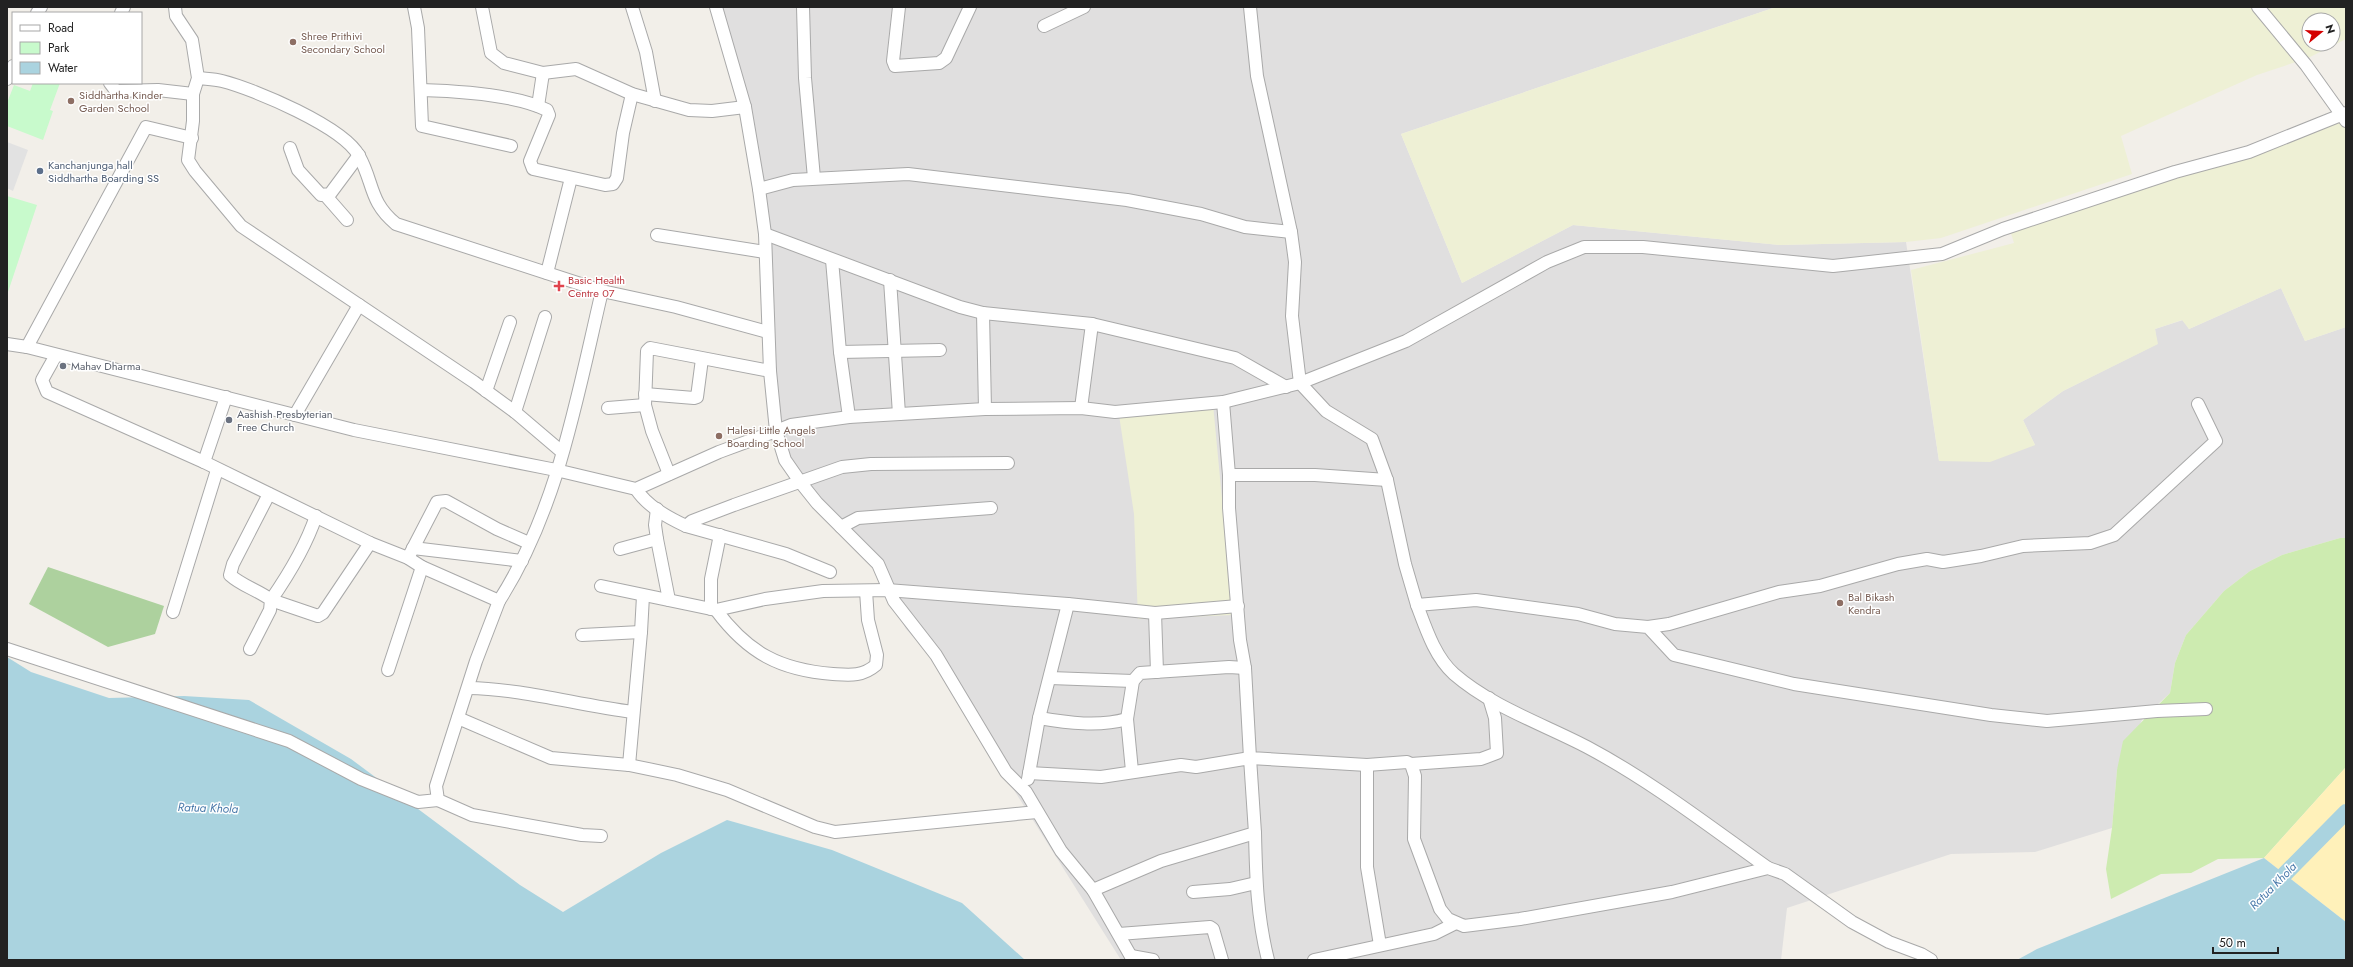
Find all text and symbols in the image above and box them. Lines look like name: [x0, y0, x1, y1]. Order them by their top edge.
legend: [12, 12, 142, 84]
north arrow: [2301, 12, 2341, 52]
text: Road: [48, 19, 74, 37]
text: N: [2322, 22, 2339, 36]
place label: Shree Prithivi Secondary School: [301, 28, 385, 57]
marker: Shree Prithivi Secondary School: [288, 37, 298, 47]
text: Park: [48, 39, 70, 57]
text: Water: [48, 59, 79, 77]
place label: Siddhartha Kinder Garden School: [79, 87, 163, 116]
marker: Siddhartha Kinder Garden School: [66, 96, 76, 106]
place label: Kanchanjunga hall Siddhartha Boarding SS: [48, 157, 159, 186]
marker: Kanchanjunga hall Siddhartha Boarding SS: [35, 166, 45, 176]
place label: Basic Health Centre 07: [568, 272, 625, 301]
marker: Basic Health Centre 07: [553, 280, 565, 292]
place label: Mahav Dharma: [71, 358, 141, 374]
marker: Mahav Dharma: [58, 361, 68, 371]
place label: Aashish Presbyterian Free Church: [237, 406, 333, 435]
marker: Aashish Presbyterian Free Church: [224, 415, 234, 425]
place label: Halesi Little Angels Boarding School: [727, 422, 816, 451]
marker: Halesi Little Angels Boarding School: [714, 431, 724, 441]
place label: Bal Bikash Kendra: [1848, 589, 1895, 618]
marker: Bal Bikash Kendra: [1835, 598, 1845, 608]
water label: Ratua Khola: [177, 798, 239, 818]
water label: Ratua Khola: [2245, 858, 2301, 914]
scale bar: [2213, 929, 2278, 955]
text: 50 m: [2219, 934, 2246, 952]

